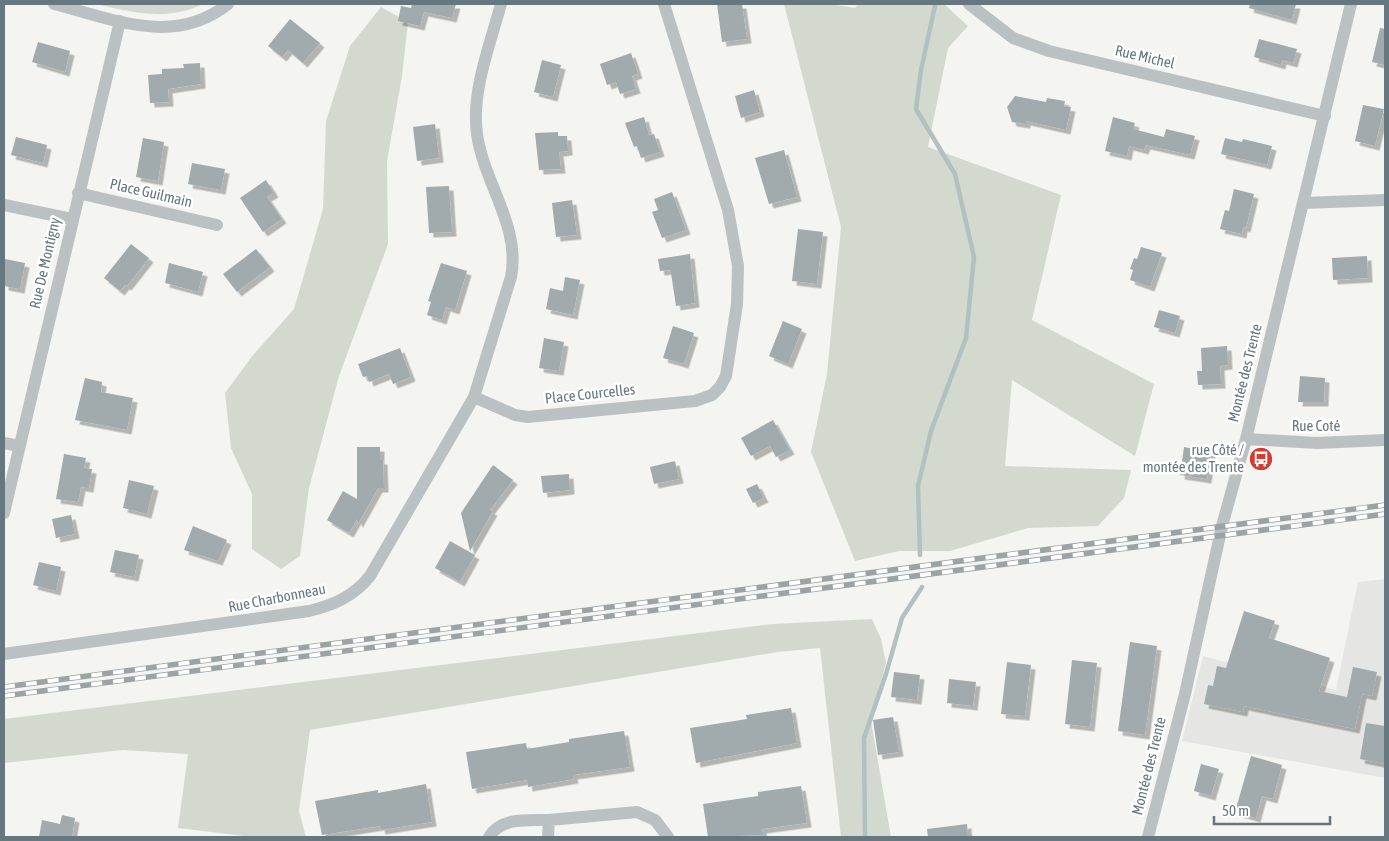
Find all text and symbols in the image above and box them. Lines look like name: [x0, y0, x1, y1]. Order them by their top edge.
street label: Rue Michel: [1114, 41, 1177, 72]
street label: Place Guilmain: [108, 175, 194, 210]
street label: Rue De Montigny: [26, 216, 63, 310]
street label: Montée des Trente: [1224, 322, 1265, 424]
street label: Place Courcelles: [544, 380, 636, 407]
street label: Rue Coté: [1292, 417, 1340, 434]
place label: rue Côté / montée des Trente: [1143, 441, 1244, 475]
bus stop icon: rue Côté / montée des Trente: [1248, 446, 1274, 472]
street label: Rue Charbonneau: [227, 580, 327, 615]
street label: Montée des Trente: [1128, 715, 1169, 817]
scale bar: [1214, 794, 1330, 826]
text: 50 m: [1222, 802, 1249, 819]

